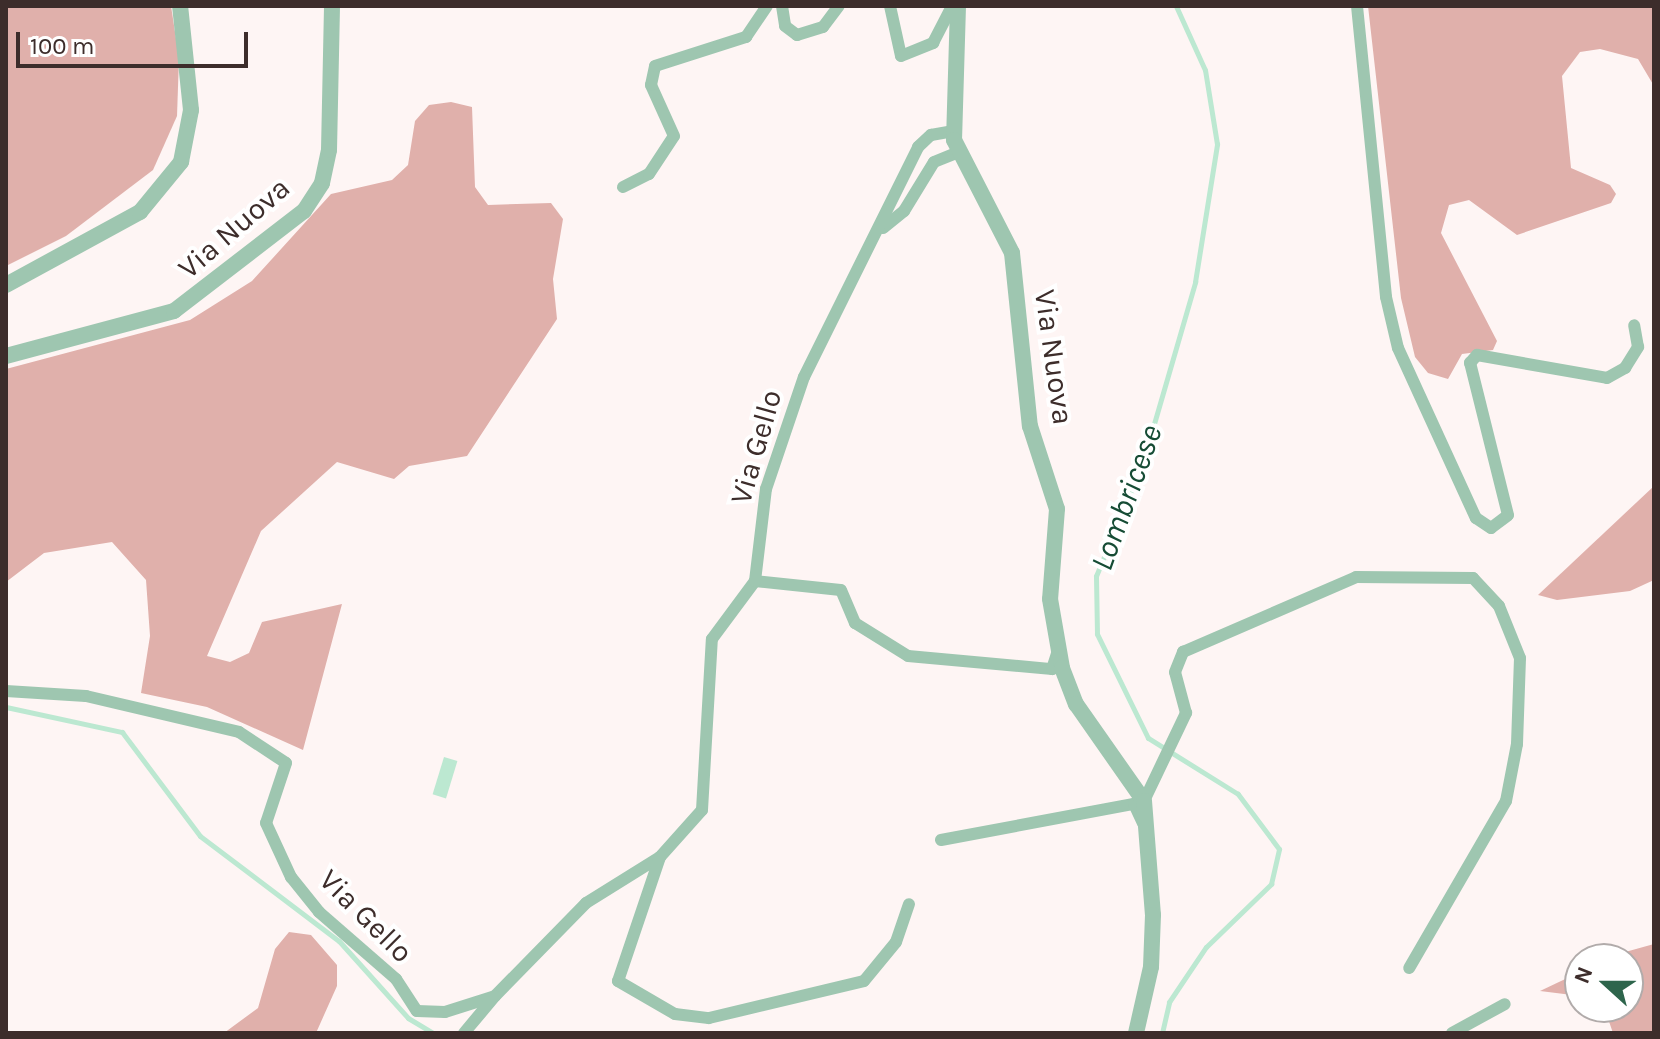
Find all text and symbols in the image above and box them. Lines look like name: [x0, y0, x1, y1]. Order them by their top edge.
scale bar: [20, 16, 252, 66]
text: 100 m: [30, 32, 95, 60]
street label: Via Nuova: [171, 170, 297, 286]
street label: Via Nuova: [1027, 287, 1081, 427]
street label: Via Gello: [723, 386, 789, 508]
water label: Lombricese: [1083, 420, 1171, 576]
street label: Via Gello: [312, 862, 420, 970]
north arrow: [1564, 943, 1644, 1023]
text: N: [1568, 963, 1598, 987]

